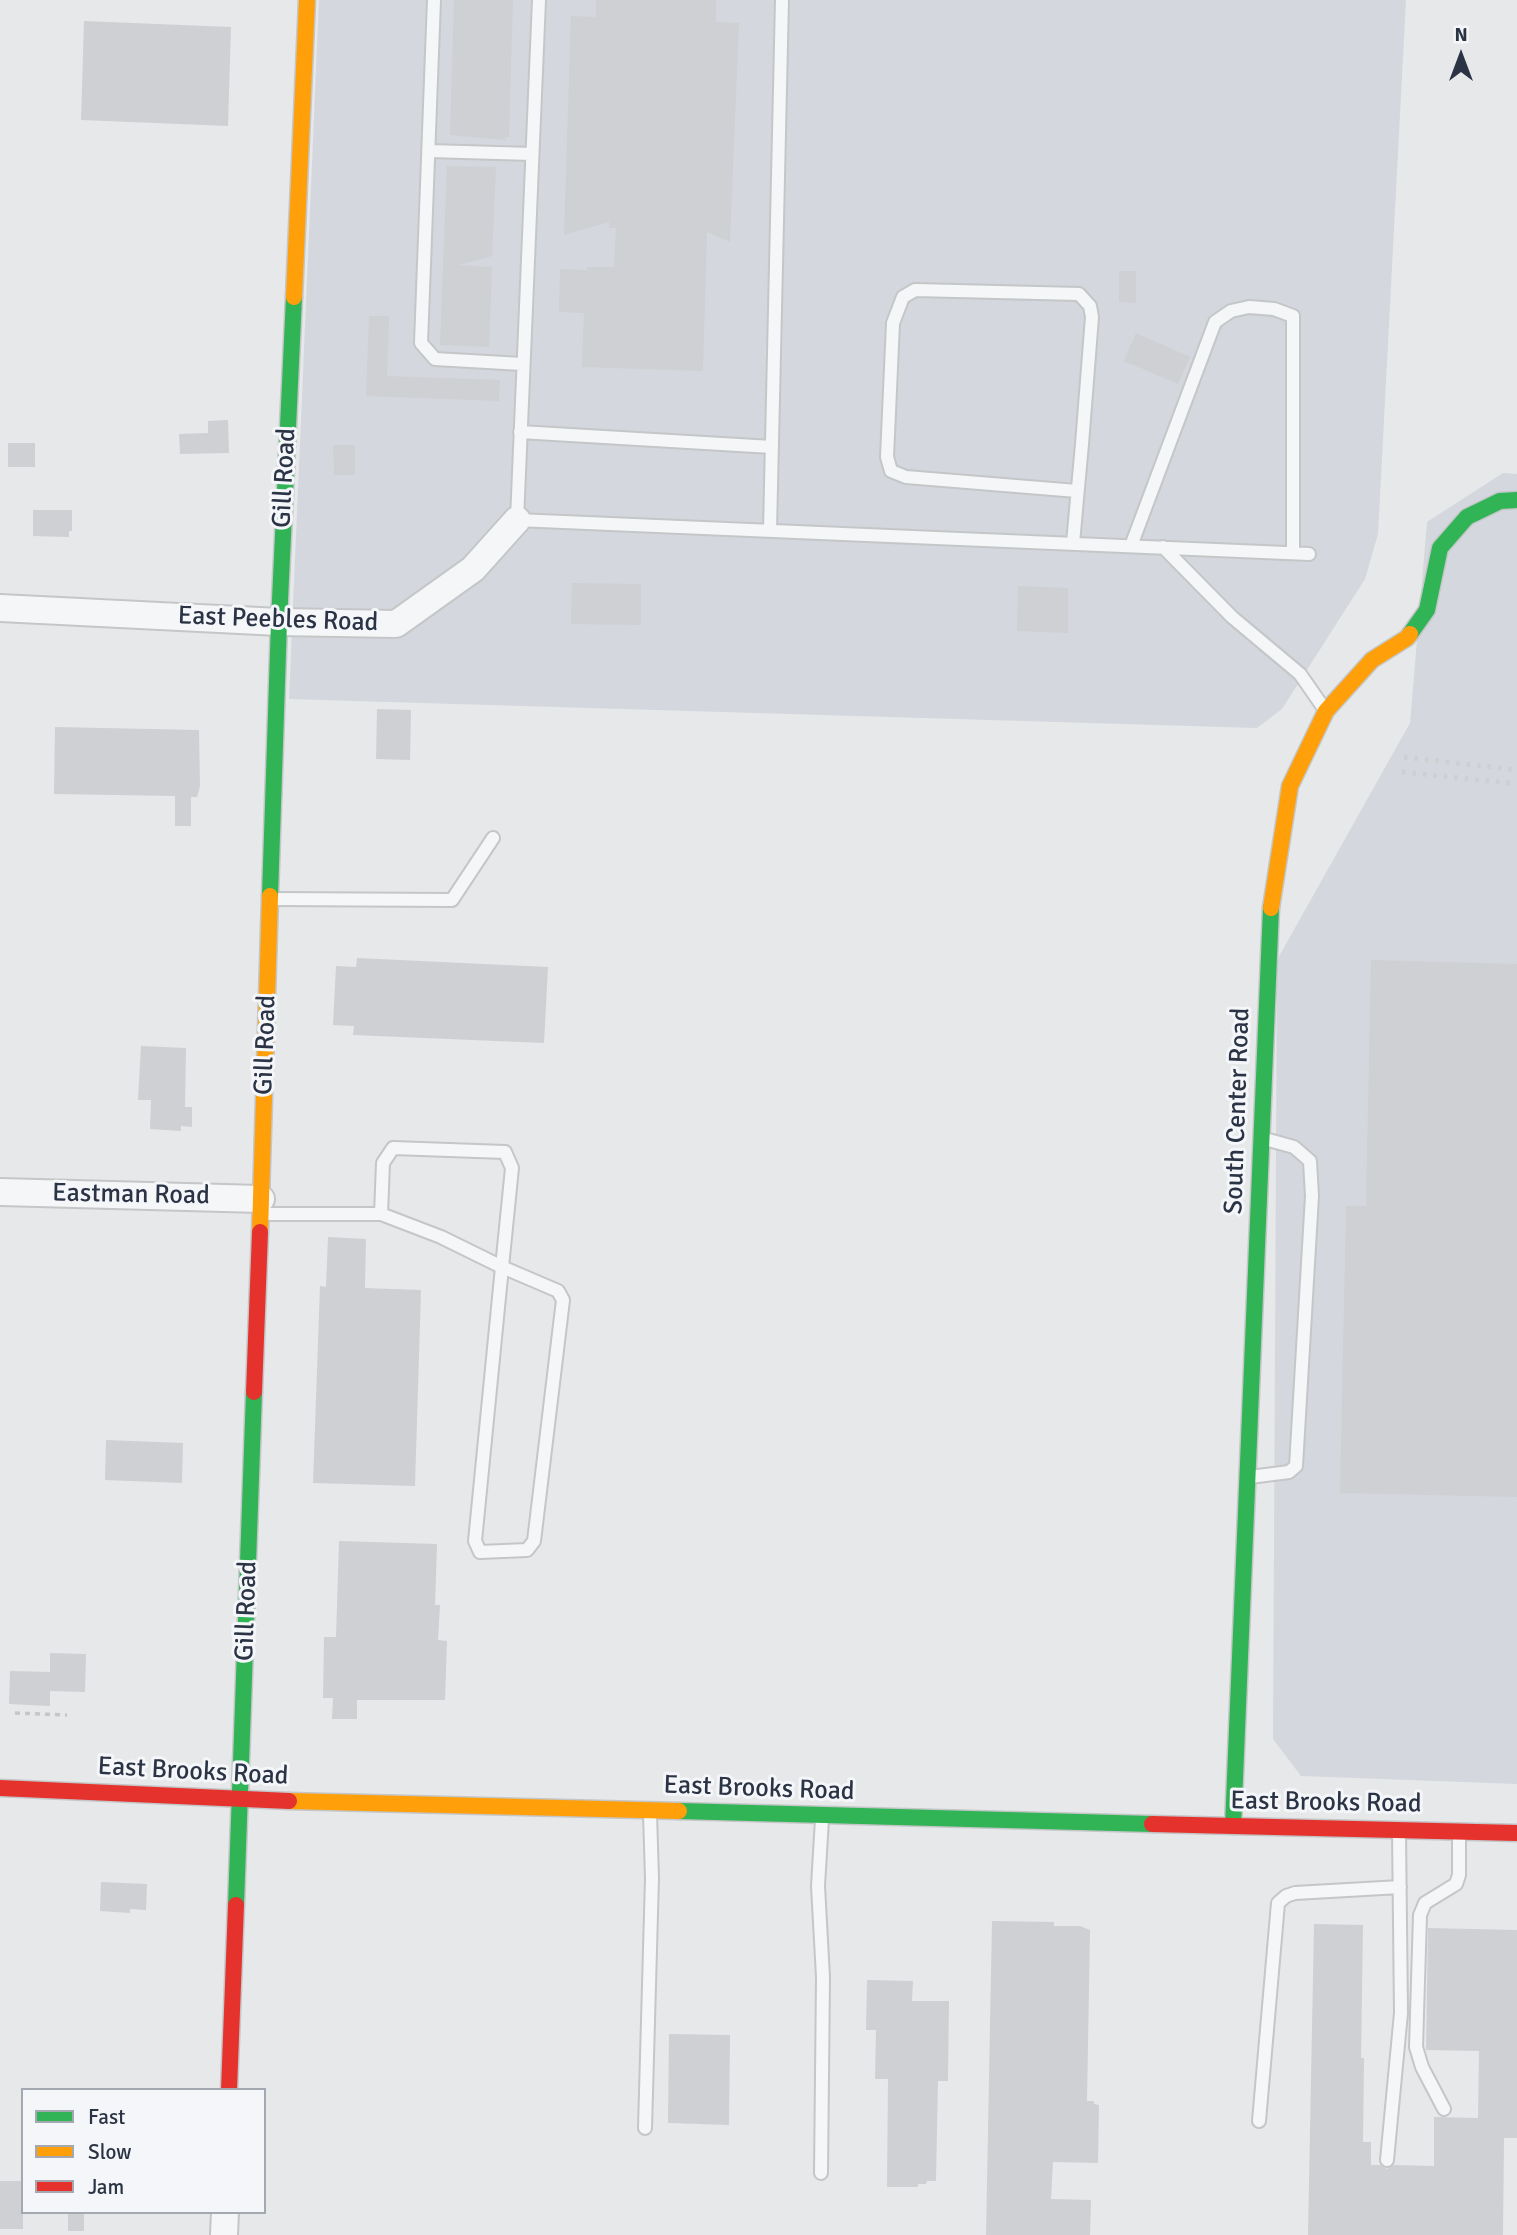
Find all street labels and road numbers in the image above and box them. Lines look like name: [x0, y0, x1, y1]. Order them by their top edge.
street label: Gill Road: [267, 427, 303, 529]
street label: East Peebles Road: [177, 601, 379, 639]
street label: Gill Road: [249, 994, 283, 1096]
street label: South Center Road: [1219, 1007, 1257, 1215]
street label: Eastman Road: [52, 1178, 210, 1212]
street label: Gill Road: [230, 1560, 264, 1662]
street label: East Brooks Road: [97, 1751, 289, 1793]
street label: East Brooks Road: [663, 1770, 855, 1808]
street label: East Brooks Road: [1230, 1786, 1422, 1820]

